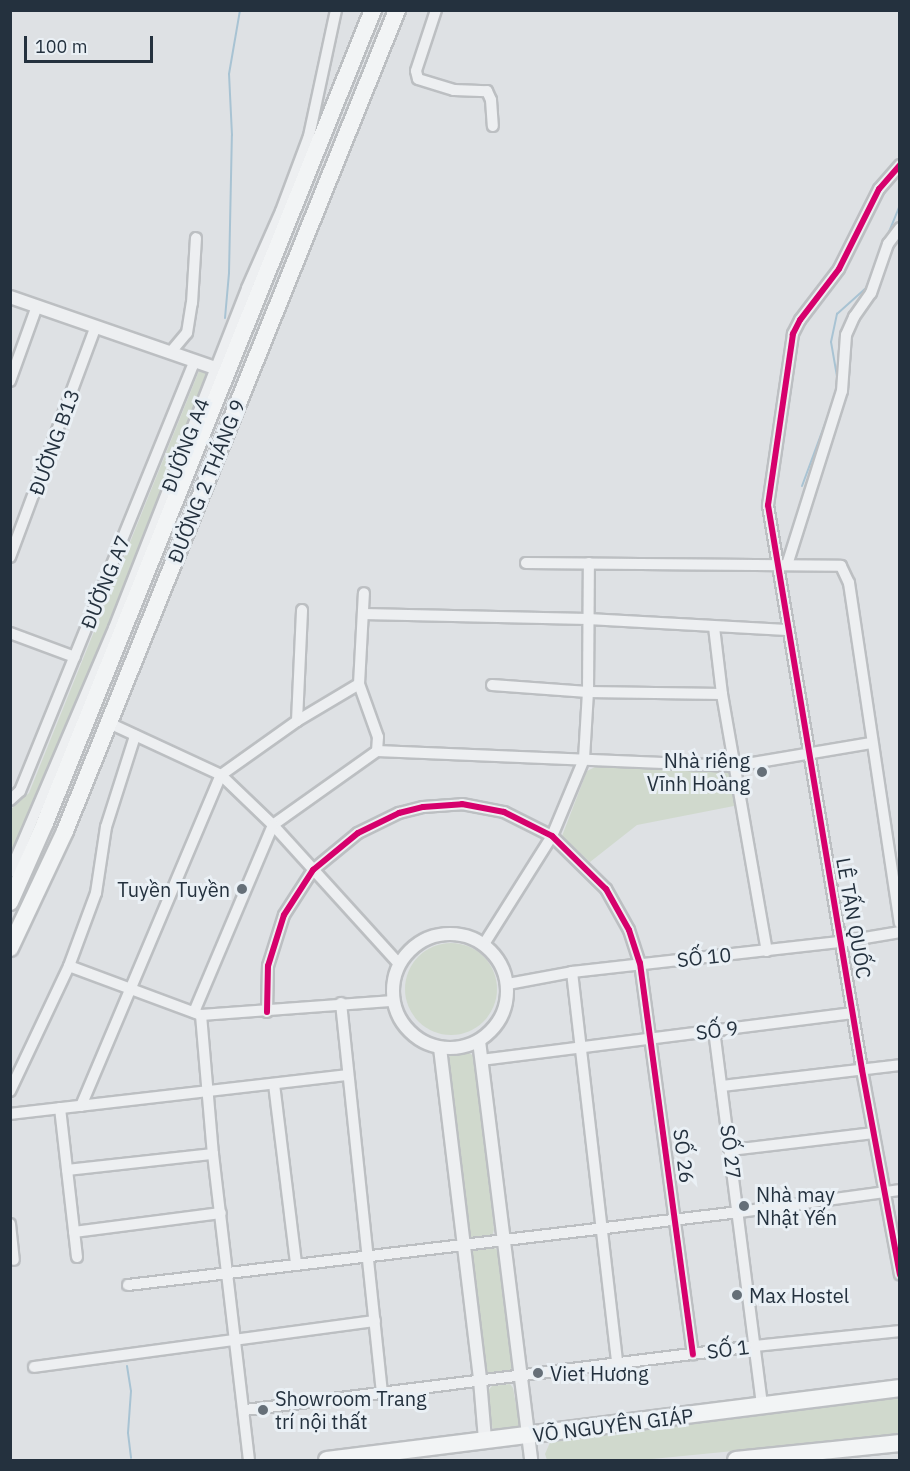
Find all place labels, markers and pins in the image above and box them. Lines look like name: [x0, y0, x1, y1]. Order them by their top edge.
place label: Nhà riêng Vĩnh Hoàng: [647, 748, 750, 795]
marker: Nhà riêng Vĩnh Hoàng: [755, 765, 769, 779]
place label: Tuyền Tuyền: [117, 877, 230, 901]
marker: Tuyền Tuyền: [235, 882, 249, 896]
place label: Nhà may Nhật Yến: [756, 1182, 837, 1229]
marker: Nhà may Nhật Yến: [737, 1199, 751, 1213]
place label: Max Hostel: [749, 1283, 849, 1307]
marker: Max Hostel: [730, 1288, 744, 1302]
place label: Viet Hương: [550, 1361, 649, 1385]
marker: Viet Hương: [531, 1366, 545, 1380]
place label: Showroom Trang trí nội thất: [275, 1386, 427, 1433]
marker: Showroom Trang trí nội thất: [256, 1403, 270, 1417]

